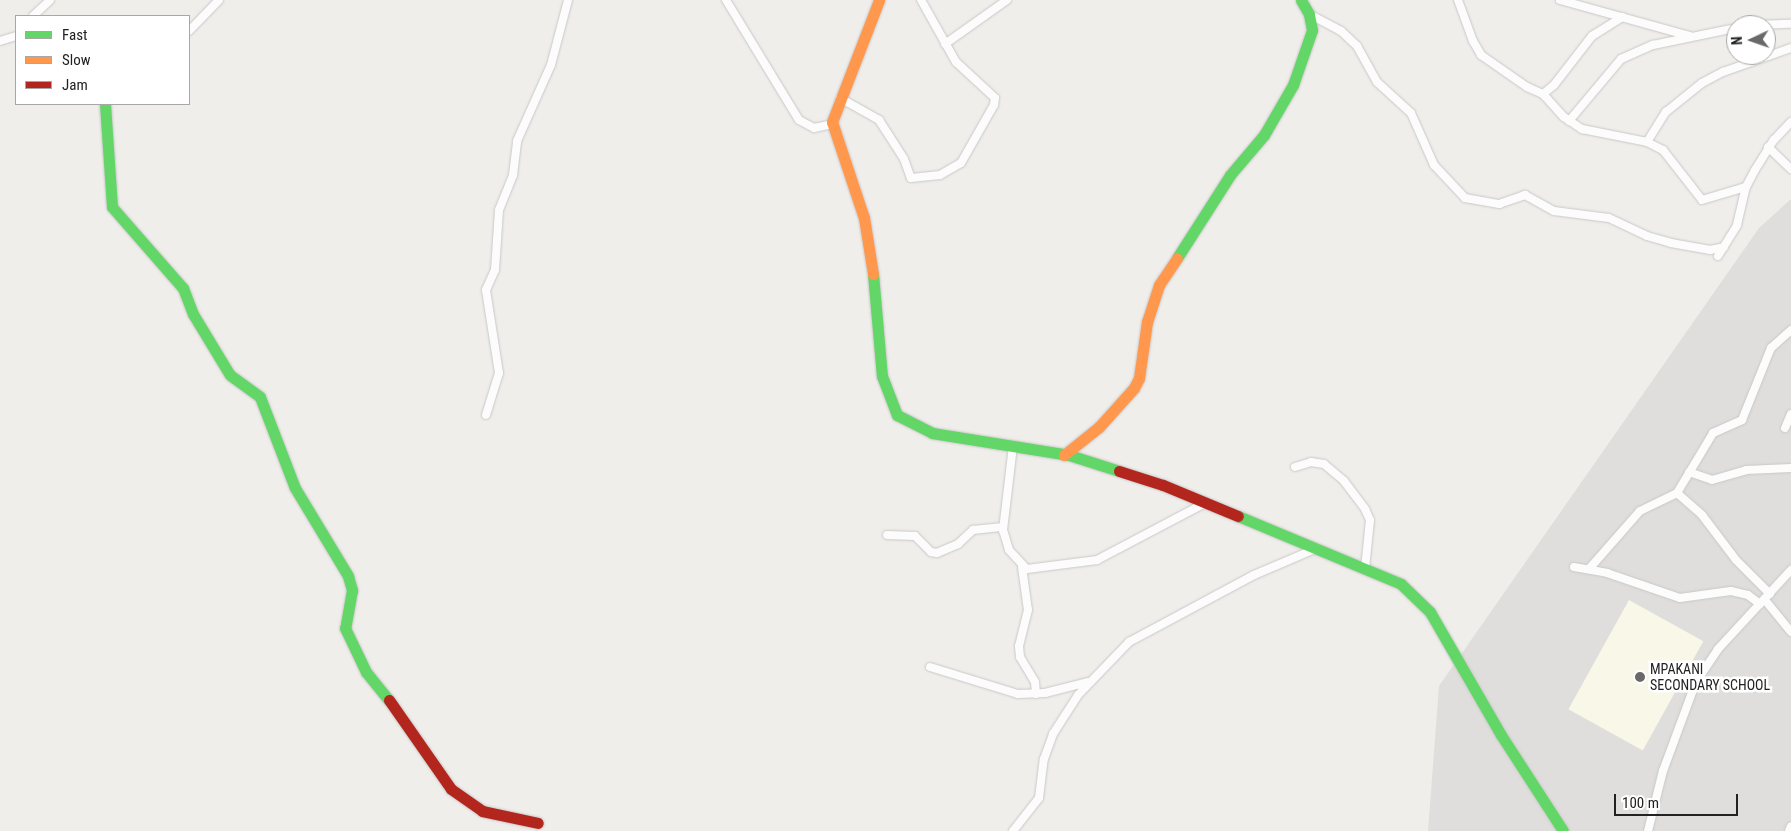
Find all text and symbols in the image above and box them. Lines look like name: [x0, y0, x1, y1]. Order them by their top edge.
legend: [15, 15, 190, 105]
north arrow: [1726, 15, 1776, 65]
text: Fast: [62, 26, 87, 44]
text: N: [1729, 36, 1745, 45]
text: Slow: [62, 51, 91, 69]
text: Jam: [62, 76, 88, 94]
place label: MPAKANI SECONDARY SCHOOL: [1650, 661, 1770, 694]
marker: MPAKANI SECONDARY SCHOOL: [1634, 671, 1646, 683]
scale bar: [1616, 784, 1740, 816]
text: 100 m: [1622, 794, 1659, 812]

